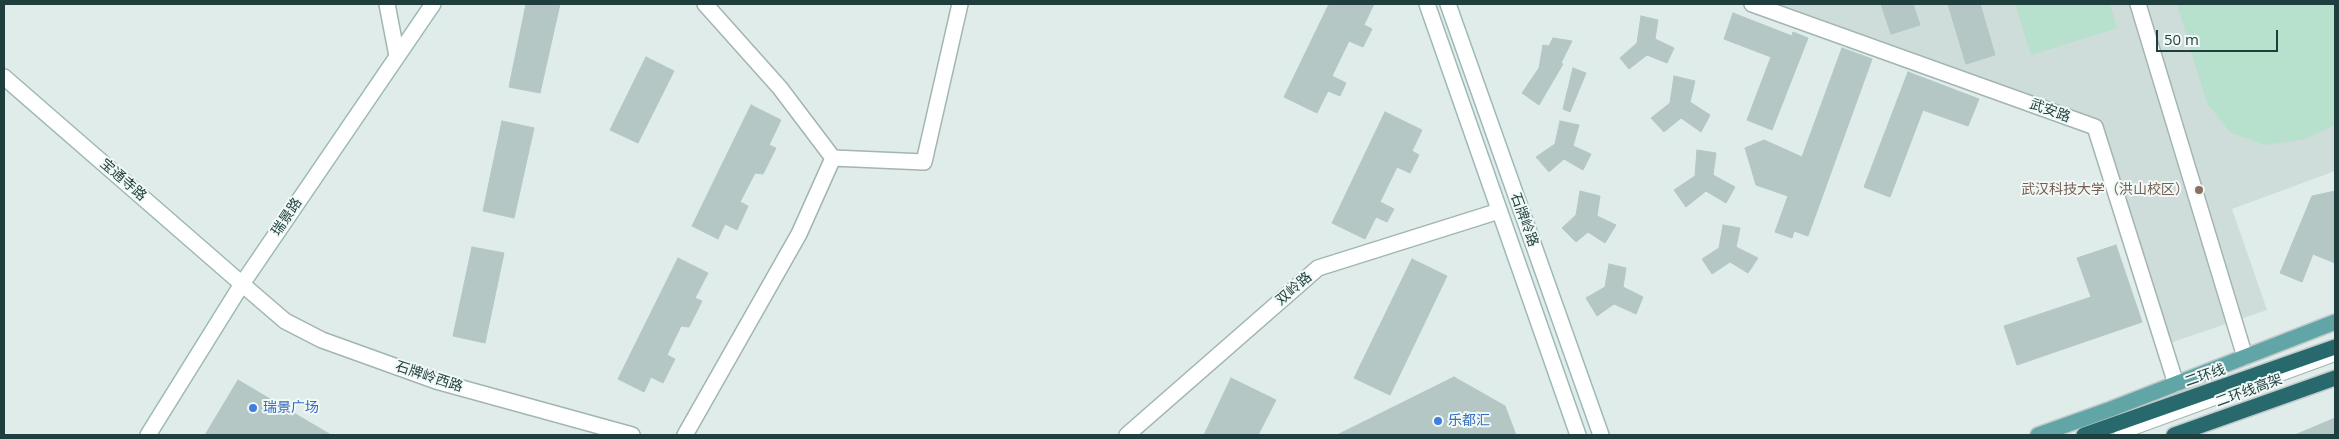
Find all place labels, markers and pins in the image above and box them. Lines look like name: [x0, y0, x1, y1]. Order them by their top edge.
place label: 武汉科技大学（洪山校区）: [2021, 182, 2189, 198]
marker: 武汉科技大学（洪山校区）: [2193, 184, 2205, 196]
place label: 瑞景广场: [263, 400, 319, 416]
marker: 瑞景广场: [247, 402, 259, 414]
place label: 乐都汇: [1448, 413, 1490, 429]
marker: 乐都汇: [1432, 415, 1444, 427]

